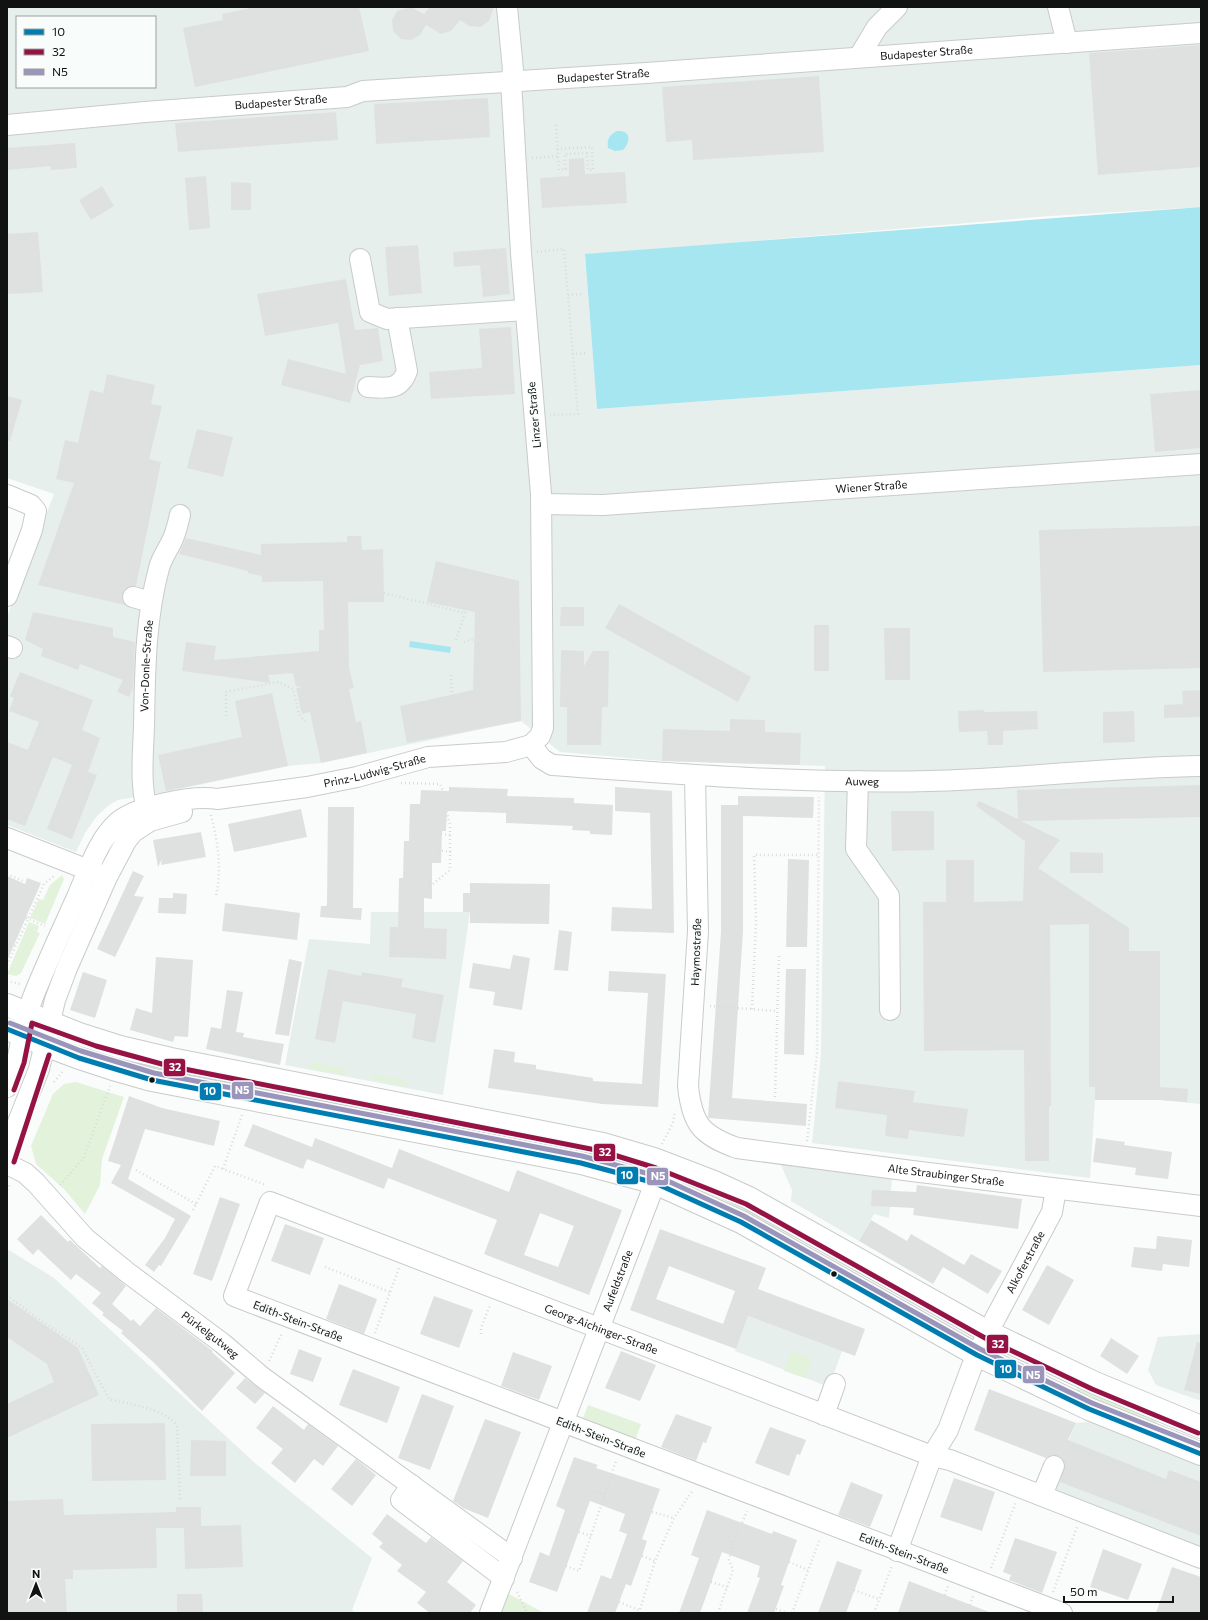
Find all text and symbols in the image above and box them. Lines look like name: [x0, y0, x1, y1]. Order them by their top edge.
legend: [16, 16, 156, 88]
text: 10: [52, 24, 65, 38]
street label: Budapester Straße: [880, 42, 973, 62]
text: 32: [52, 44, 66, 58]
text: N5: [52, 64, 68, 78]
street label: Budapester Straße: [556, 66, 650, 85]
street label: Budapester Straße: [234, 91, 328, 111]
street label: Linzer Straße: [524, 381, 543, 449]
street label: Wiener Straße: [835, 477, 908, 495]
street label: Von-Donle-Straße: [137, 619, 155, 712]
street label: Prinz-Ludwig-Straße: [322, 751, 427, 790]
street label: Auweg: [845, 774, 879, 788]
street label: Haymostraße: [688, 918, 703, 986]
line badge: 32: [163, 1058, 186, 1077]
text: 32: [169, 1060, 181, 1073]
unlabelled marker: [147, 1075, 157, 1085]
line badge: N5: [231, 1081, 254, 1100]
line badge: 10: [199, 1082, 222, 1101]
text: N5: [235, 1083, 249, 1096]
text: 10: [204, 1084, 216, 1097]
line badge: 32: [593, 1143, 616, 1162]
text: 32: [599, 1145, 611, 1158]
street label: Alte Straubinger Straße: [887, 1161, 1005, 1188]
line badge: 10: [616, 1166, 639, 1185]
line badge: N5: [646, 1167, 669, 1186]
text: 10: [621, 1168, 633, 1181]
text: N5: [651, 1169, 665, 1182]
street label: Alkoferstraße: [1003, 1228, 1047, 1295]
street label: Aufeldstraße: [599, 1248, 635, 1313]
unlabelled marker: [829, 1269, 839, 1279]
street label: Edith-Stein-Straße: [252, 1297, 345, 1344]
street label: Georg-Aichinger-Straße: [543, 1301, 660, 1356]
street label: Pürkelgutweg: [179, 1308, 242, 1361]
line badge: 32: [986, 1334, 1009, 1354]
text: 32: [992, 1337, 1004, 1350]
line badge: 10: [994, 1359, 1017, 1379]
text: 10: [1000, 1362, 1012, 1375]
line badge: N5: [1022, 1365, 1045, 1384]
text: N5: [1026, 1368, 1040, 1381]
street label: Edith-Stein-Straße: [555, 1413, 648, 1460]
street label: Edith-Stein-Straße: [858, 1529, 951, 1576]
north arrow: [16, 1564, 56, 1604]
text: N: [32, 1567, 40, 1580]
scale bar: [1064, 1578, 1173, 1604]
text: 50 m: [1070, 1584, 1098, 1598]

